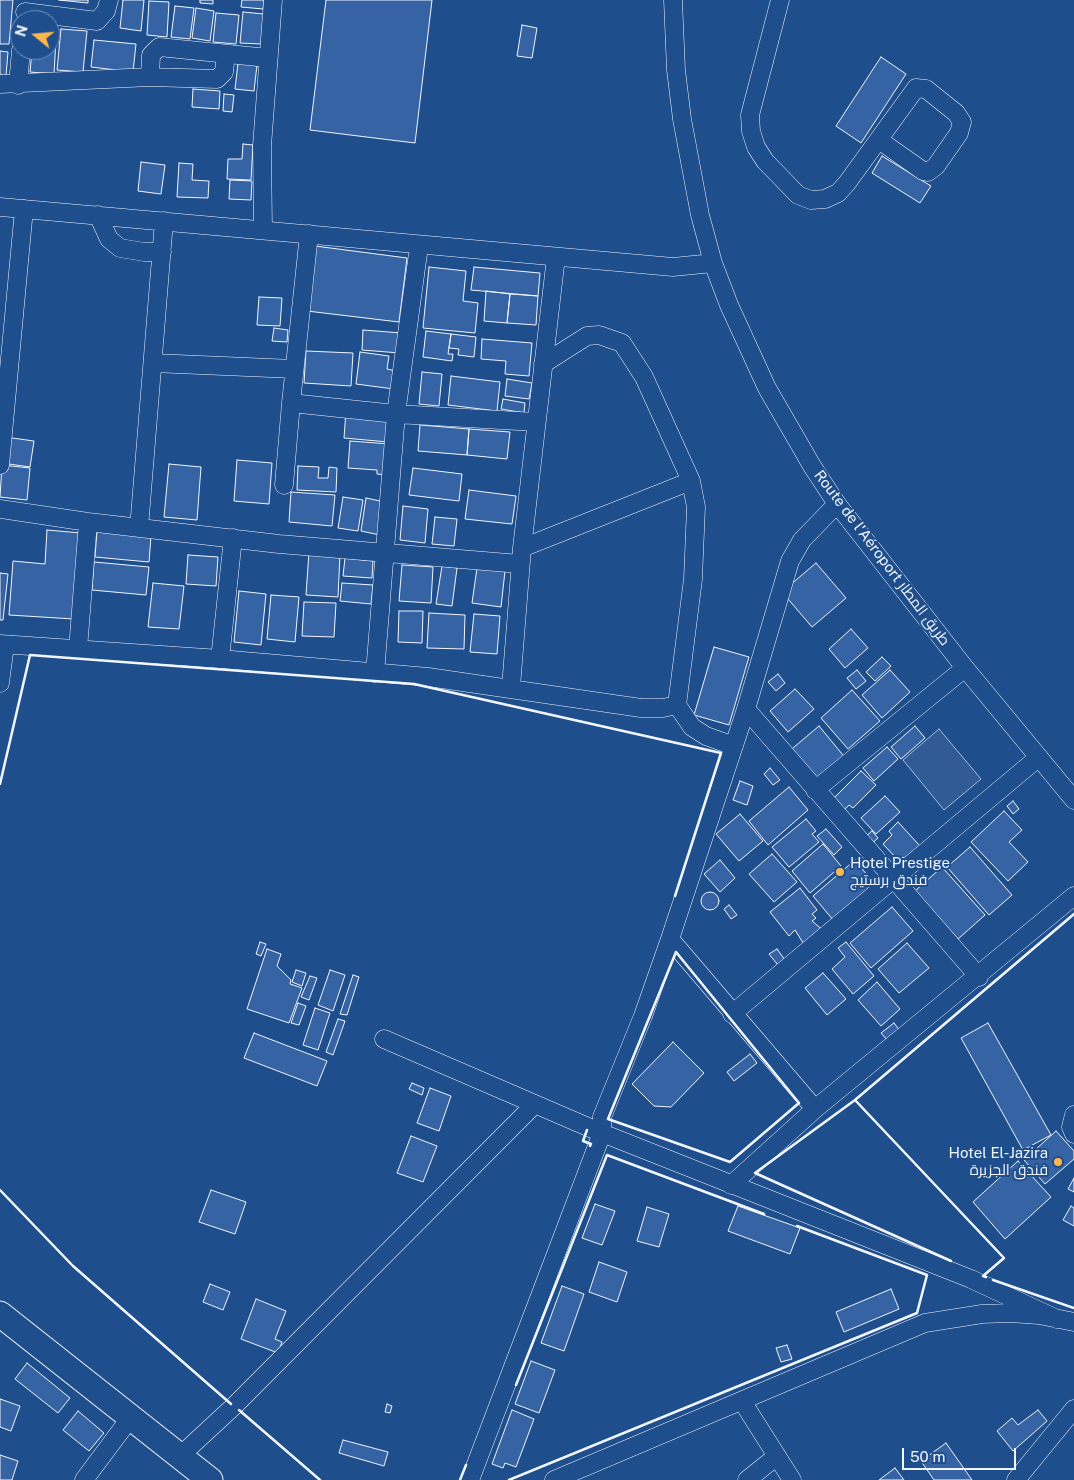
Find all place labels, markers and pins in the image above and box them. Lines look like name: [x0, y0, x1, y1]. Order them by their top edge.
place label: Hotel Prestige فندق برستيج: [850, 854, 950, 889]
marker: Hotel Prestige فندق برستيج: [834, 866, 846, 878]
place label: Hotel El-Jazira فندق الجزيرة: [949, 1144, 1048, 1179]
marker: Hotel El-Jazira فندق الجزيرة: [1052, 1156, 1064, 1168]

